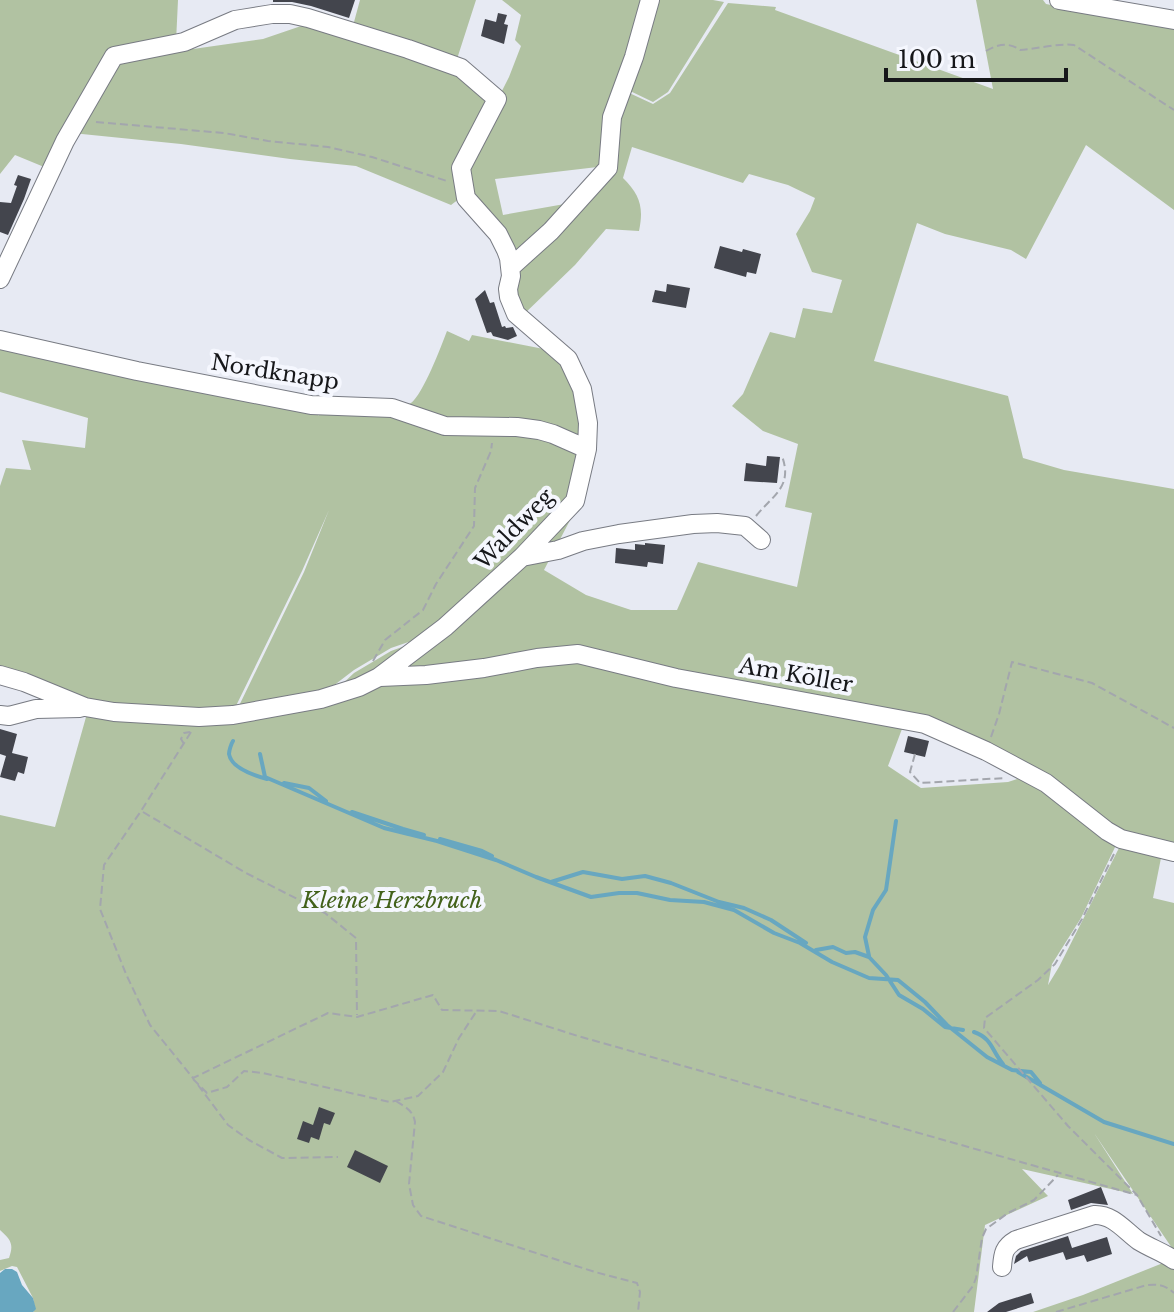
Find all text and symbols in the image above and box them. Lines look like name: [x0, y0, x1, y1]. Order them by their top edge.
scale bar: [886, 32, 1066, 82]
text: 100 m: [898, 45, 976, 74]
street label: Nordknapp: [209, 349, 341, 395]
street label: Waldweg: [468, 482, 560, 576]
street label: Am Köller: [736, 652, 856, 698]
park label: Kleine Herzbruch: [301, 887, 482, 914]

